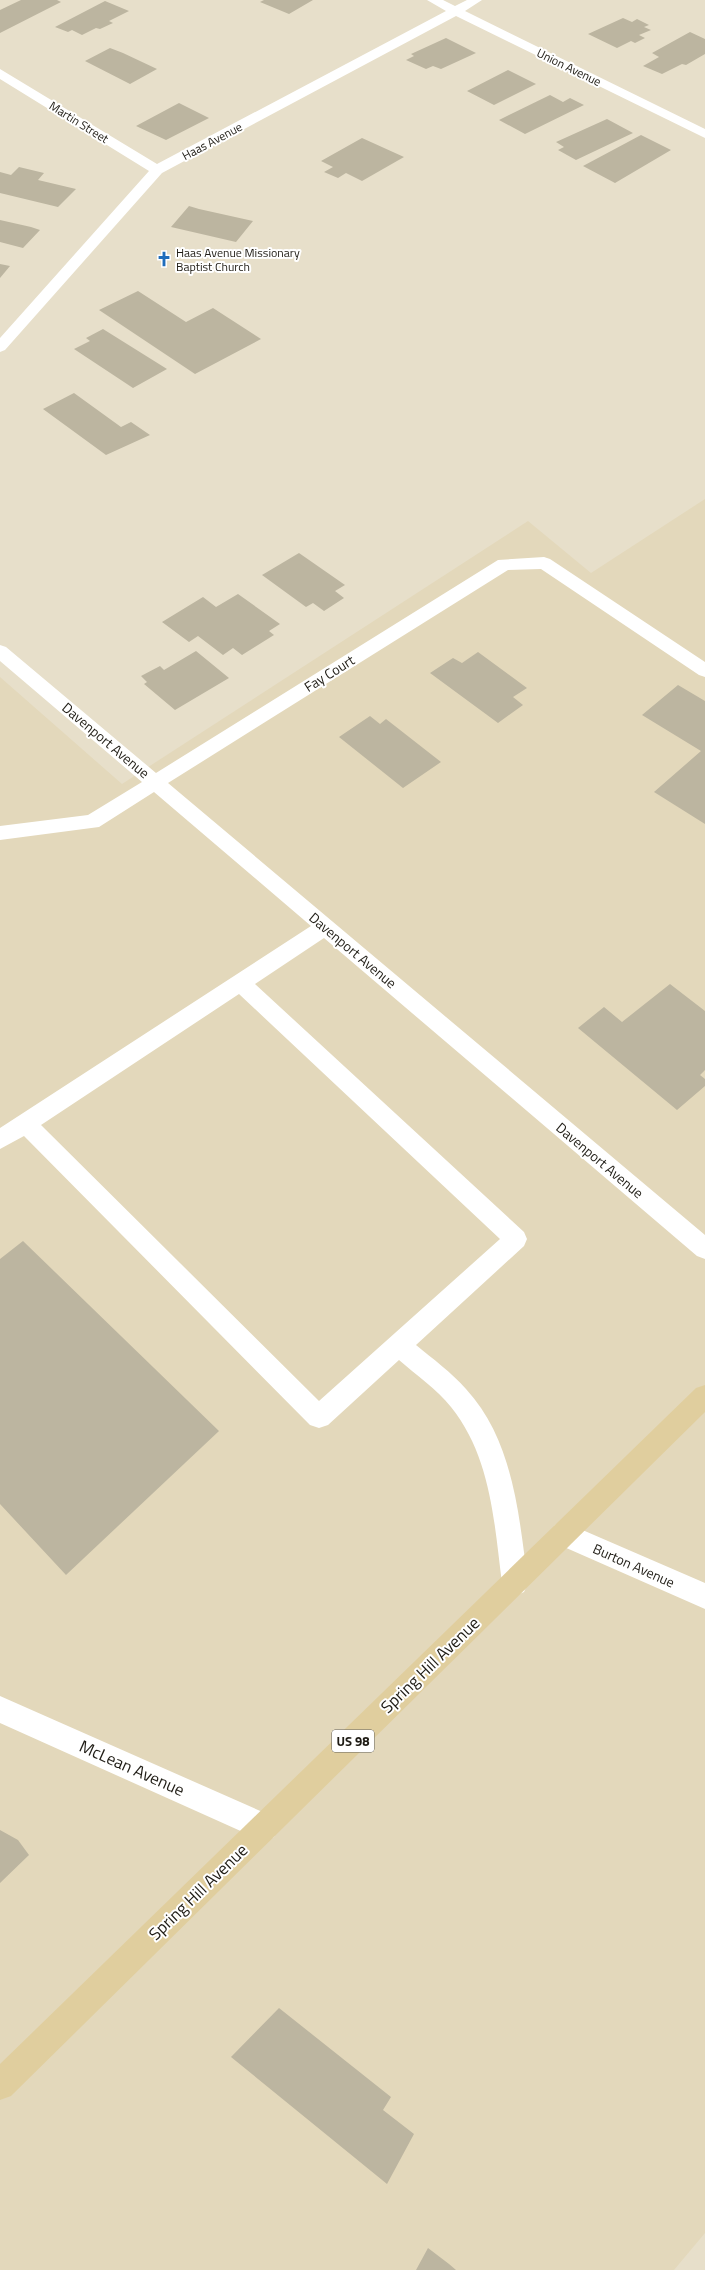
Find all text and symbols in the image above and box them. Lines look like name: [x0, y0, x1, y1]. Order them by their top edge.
street label: Union Avenue: [533, 43, 605, 91]
street label: Martin Street: [46, 96, 113, 148]
street label: Haas Avenue: [178, 117, 246, 165]
place label: Haas Avenue Missionary Baptist Church: [176, 243, 300, 276]
church icon: Haas Avenue Missionary Baptist Church: [155, 250, 173, 268]
street label: Fay Court: [300, 649, 358, 697]
street label: Davenport Avenue: [58, 697, 154, 783]
street label: Davenport Avenue: [305, 907, 401, 993]
street label: Davenport Avenue: [552, 1117, 648, 1203]
street label: Burton Avenue: [590, 1538, 678, 1592]
street label: Spring Hill Avenue: [374, 1611, 486, 1719]
road number: US 98: [332, 1730, 374, 1752]
street label: McLean Avenue: [75, 1733, 189, 1803]
street label: Spring Hill Avenue: [142, 1838, 254, 1946]

